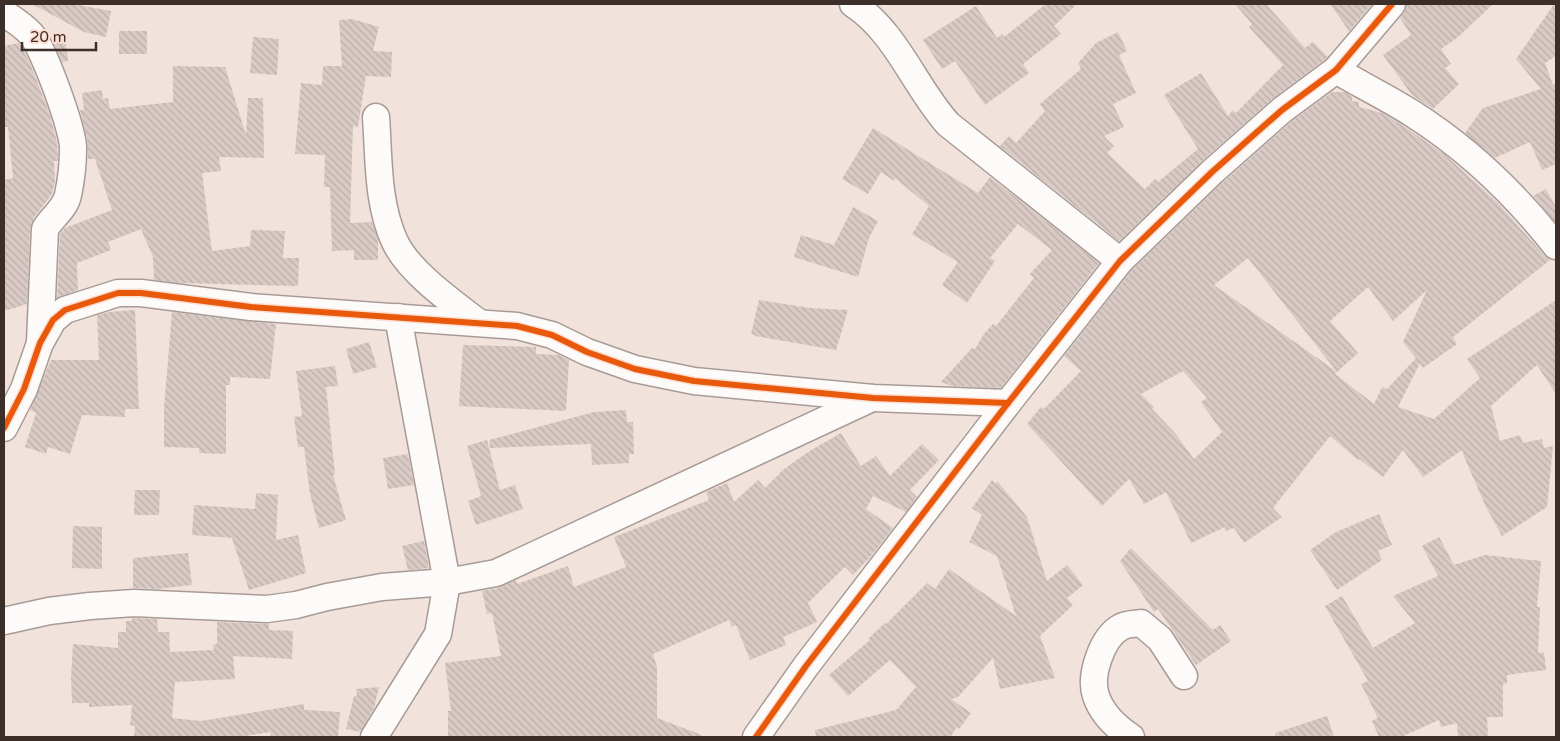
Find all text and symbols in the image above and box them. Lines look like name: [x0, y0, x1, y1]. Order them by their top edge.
scale bar: [22, 20, 96, 52]
text: 20 m: [30, 28, 67, 46]

